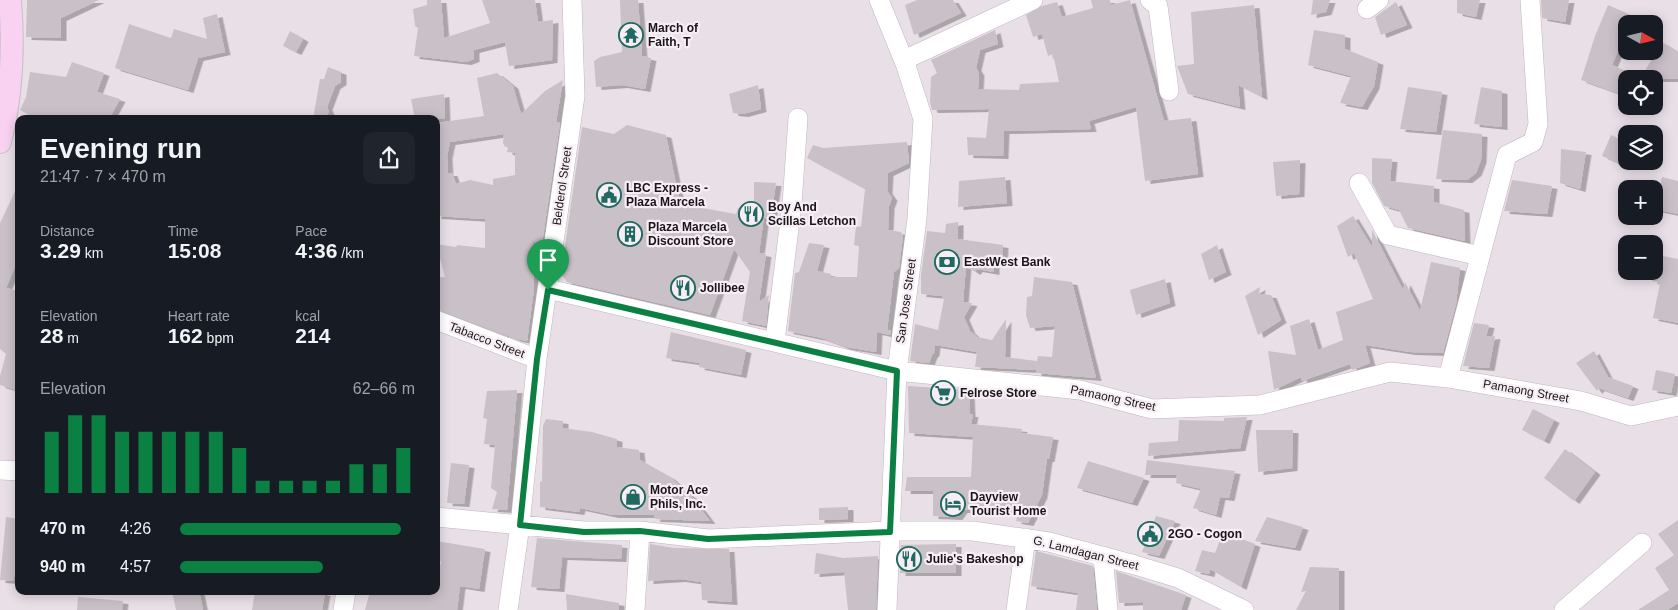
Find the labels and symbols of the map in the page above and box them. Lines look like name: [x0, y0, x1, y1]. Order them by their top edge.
north arrow: [1618, 15, 1662, 60]
place label: March of Faith, T: [648, 21, 699, 49]
temple icon: March of Faith, T: [618, 22, 644, 48]
street label: Belderol Street: [550, 145, 575, 226]
place label: LBC Express - Plaza Marcela: [626, 181, 708, 209]
public building icon: LBC Express - Plaza Marcela: [596, 182, 622, 208]
place label: Boy And Scillas Letchon: [768, 200, 856, 228]
restaurant icon: Boy And Scillas Letchon: [738, 201, 764, 227]
place label: Plaza Marcela Discount Store: [648, 220, 734, 248]
building icon: Plaza Marcela Discount Store: [617, 221, 643, 247]
pin: [527, 239, 569, 290]
bank icon: EastWest Bank: [934, 249, 960, 275]
place label: EastWest Bank: [964, 255, 1051, 269]
street label: San Jose Street: [893, 257, 919, 344]
restaurant icon: Jollibee: [670, 275, 696, 301]
place label: Jollibee: [700, 281, 745, 295]
street label: Tabacco Street: [447, 319, 527, 361]
street label: Pamaong Street: [1482, 377, 1571, 406]
supermarket icon: Felrose Store: [930, 380, 956, 406]
street label: Pamaong Street: [1069, 382, 1158, 414]
place label: Felrose Store: [960, 386, 1037, 400]
place label: Motor Ace Phils, Inc.: [650, 483, 709, 511]
shop icon: Motor Ace Phils, Inc.: [620, 484, 646, 510]
place label: Dayview Tourist Home: [970, 490, 1047, 518]
hotel icon: Dayview Tourist Home: [940, 491, 966, 517]
public building icon: 2GO - Cogon: [1137, 521, 1163, 547]
place label: 2GO - Cogon: [1168, 527, 1242, 541]
street label: G. Lamdagan Street: [1032, 533, 1141, 573]
restaurant icon: Julie's Bakeshop: [896, 546, 922, 572]
place label: Julie's Bakeshop: [926, 552, 1024, 566]

